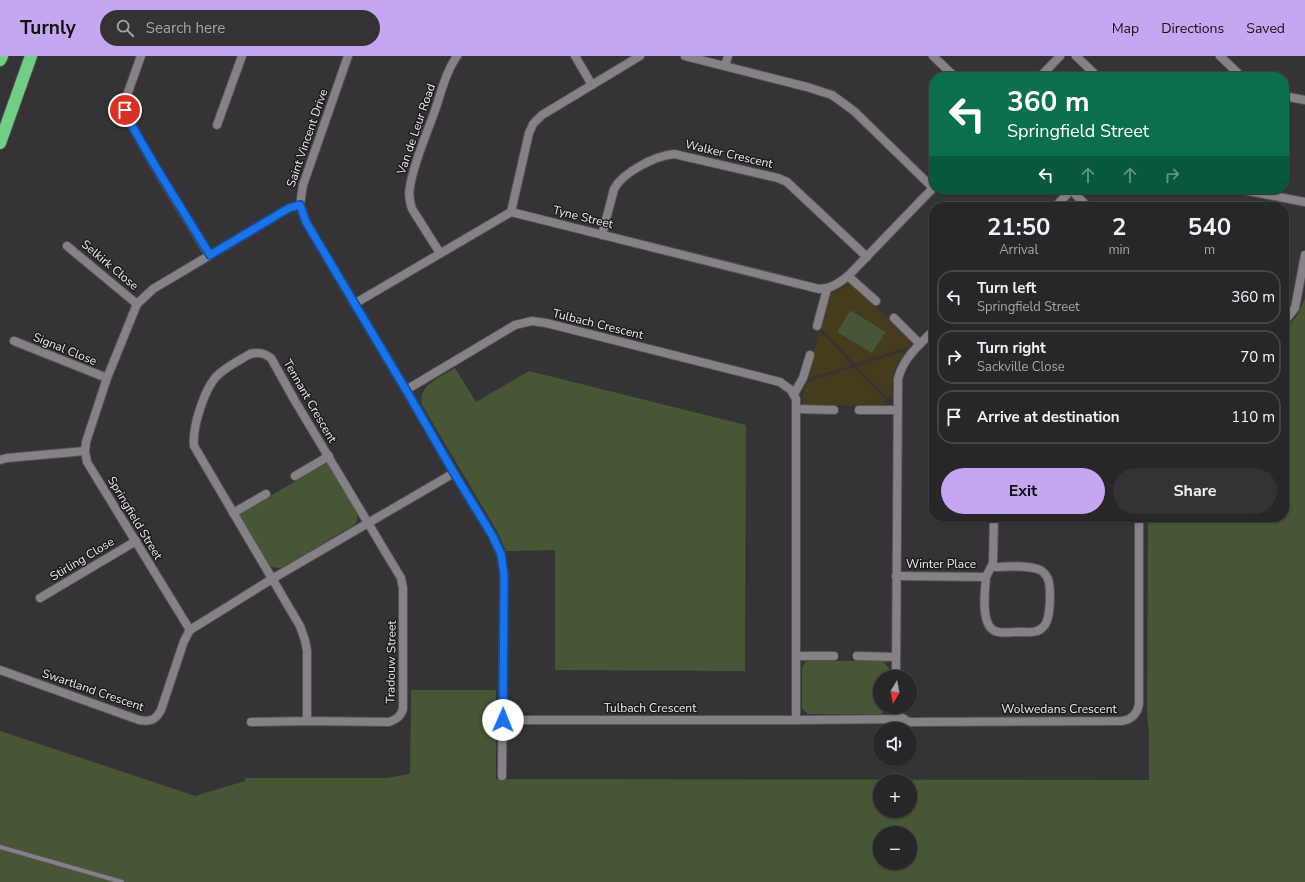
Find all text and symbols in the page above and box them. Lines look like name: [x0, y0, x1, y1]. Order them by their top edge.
search box: [100, 10, 380, 46]
text: Turnly: [20, 15, 76, 41]
icon: search: [114, 17, 136, 39]
text: Search here: [146, 18, 225, 38]
text: Map: [1112, 19, 1139, 38]
text: Directions: [1161, 19, 1224, 38]
text: Saved: [1246, 19, 1285, 38]
street label: Van de Leur Road: [393, 81, 439, 178]
text: 360 m: [1007, 83, 1090, 121]
street label: Saint Vincent Drive: [283, 87, 331, 189]
icon: left: [941, 88, 993, 140]
pin: [108, 93, 142, 127]
icon: arrive: [114, 99, 136, 121]
text: Springfield Street: [1007, 119, 1149, 143]
street label: Walker Crescent: [684, 136, 775, 172]
icon: left: [1035, 164, 1057, 186]
icon: ahead: [1077, 164, 1099, 186]
icon: ahead: [1119, 164, 1141, 186]
icon: right: [1161, 164, 1183, 186]
street label: Tyne Street: [551, 202, 616, 232]
text: 21:50: [987, 211, 1050, 243]
text: 2: [1112, 211, 1126, 243]
text: 540: [1188, 211, 1231, 243]
street label: Selkirk Close: [78, 236, 142, 294]
text: Arrival: [999, 241, 1038, 259]
text: min: [1108, 241, 1130, 259]
text: m: [1204, 241, 1215, 259]
text: Turn left: [977, 278, 1036, 298]
icon: left: [943, 286, 965, 308]
text: 360 m: [1231, 287, 1275, 307]
text: Springfield Street: [977, 298, 1080, 316]
street label: Tulbach Crescent: [551, 305, 646, 343]
street label: Signal Close: [31, 329, 99, 369]
text: Turn right: [977, 338, 1046, 358]
icon: right: [943, 346, 965, 368]
text: 70 m: [1240, 347, 1275, 367]
street label: Tennant Crescent: [280, 356, 341, 446]
text: Sackville Close: [977, 358, 1065, 376]
icon: arrive: [943, 406, 965, 428]
text: Arrive at destination: [977, 407, 1120, 427]
text: 110 m: [1231, 407, 1275, 427]
button: Exit: [941, 468, 1105, 514]
button: Share: [1113, 468, 1277, 514]
street label: Springfield Street: [104, 473, 167, 563]
street label: Stirling Close: [47, 534, 117, 584]
street label: Winter Place: [906, 556, 976, 572]
street label: Tradouw Street: [382, 619, 400, 704]
street label: Swartland Crescent: [40, 665, 147, 715]
north arrow: [873, 670, 917, 714]
map controls: [873, 670, 917, 870]
position arrow: [482, 699, 524, 741]
street label: Tulbach Crescent: [604, 700, 697, 716]
street label: Wolwedans Crescent: [1001, 701, 1117, 717]
button: sound: [873, 722, 917, 766]
button: +: [873, 774, 917, 818]
button: −: [873, 826, 917, 870]

